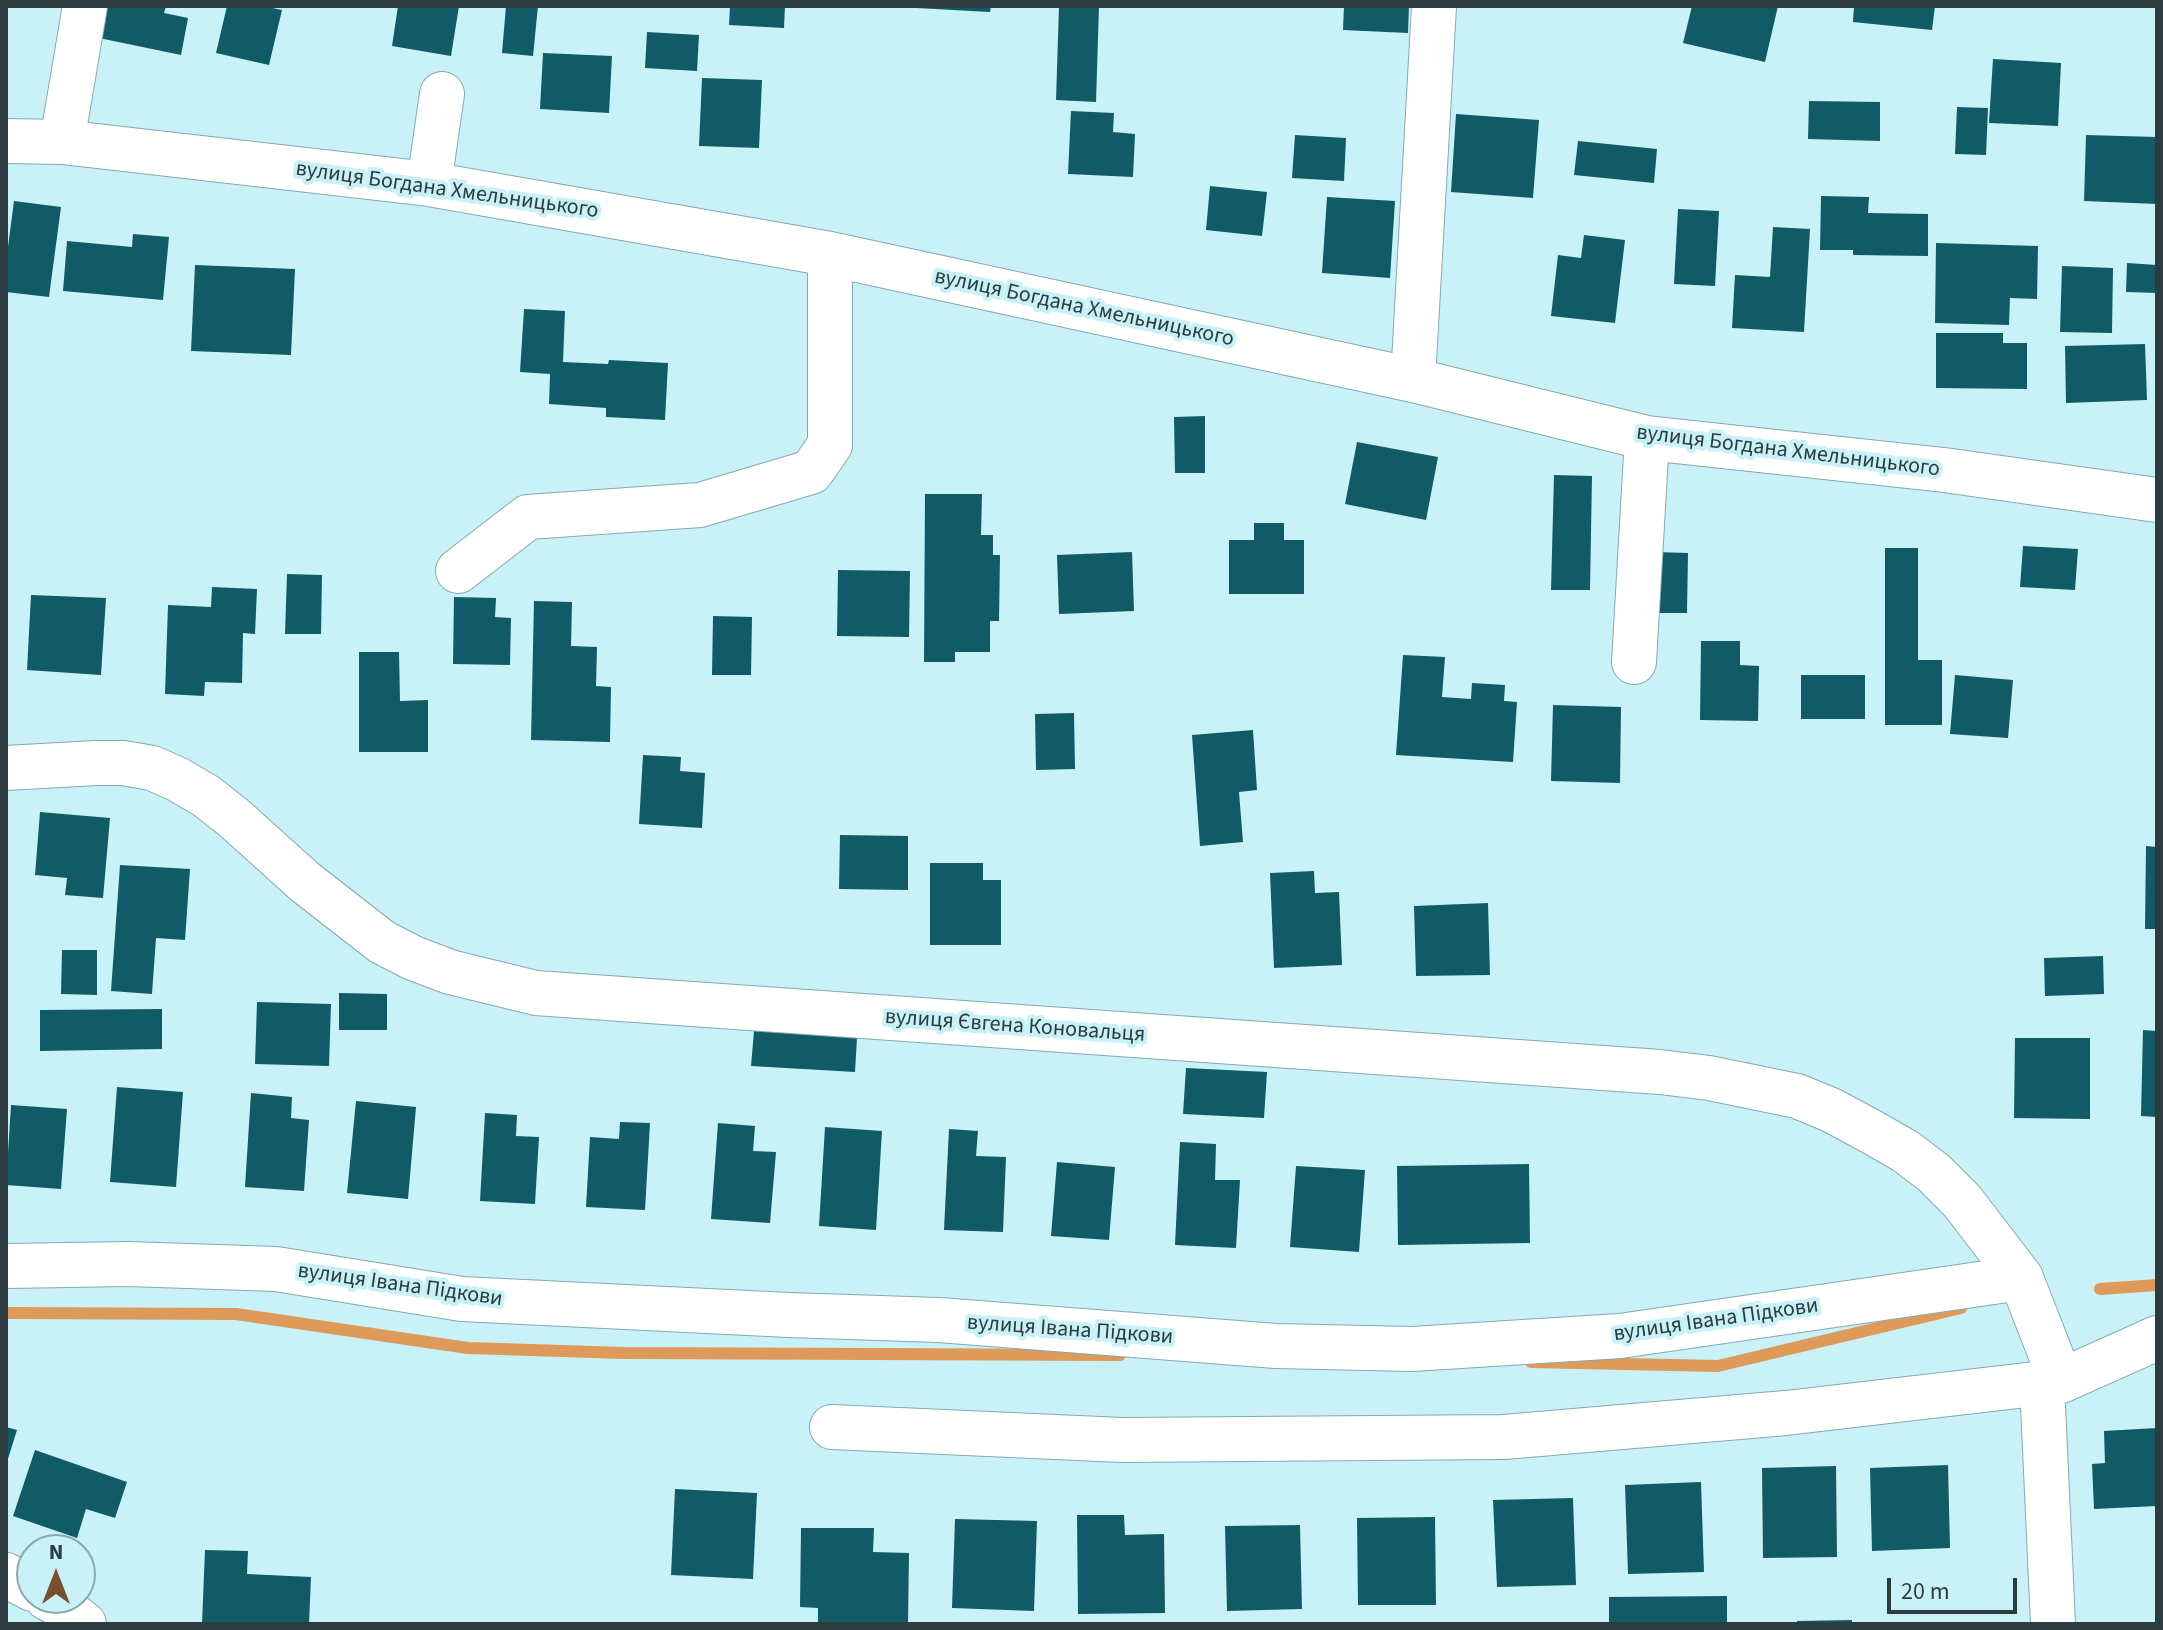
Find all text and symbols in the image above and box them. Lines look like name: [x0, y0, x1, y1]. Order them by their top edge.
street label: вулиця Богдана Хмельницького: [294, 157, 600, 225]
street label: вулиця Богдана Хмельницького: [932, 264, 1236, 354]
street label: вулиця Богдана Хмельницького: [1635, 420, 1941, 484]
street label: вулиця Євгена Коновальця: [884, 1005, 1146, 1049]
street label: вулиця Івана Підкови: [296, 1259, 504, 1313]
street label: вулиця Івана Підкови: [1612, 1294, 1820, 1348]
street label: вулиця Івана Підкови: [966, 1311, 1174, 1351]
north arrow: [16, 1534, 96, 1614]
text: N: [49, 1536, 63, 1568]
scale bar: [1891, 1562, 2021, 1612]
text: 20 m: [1901, 1574, 1950, 1609]

